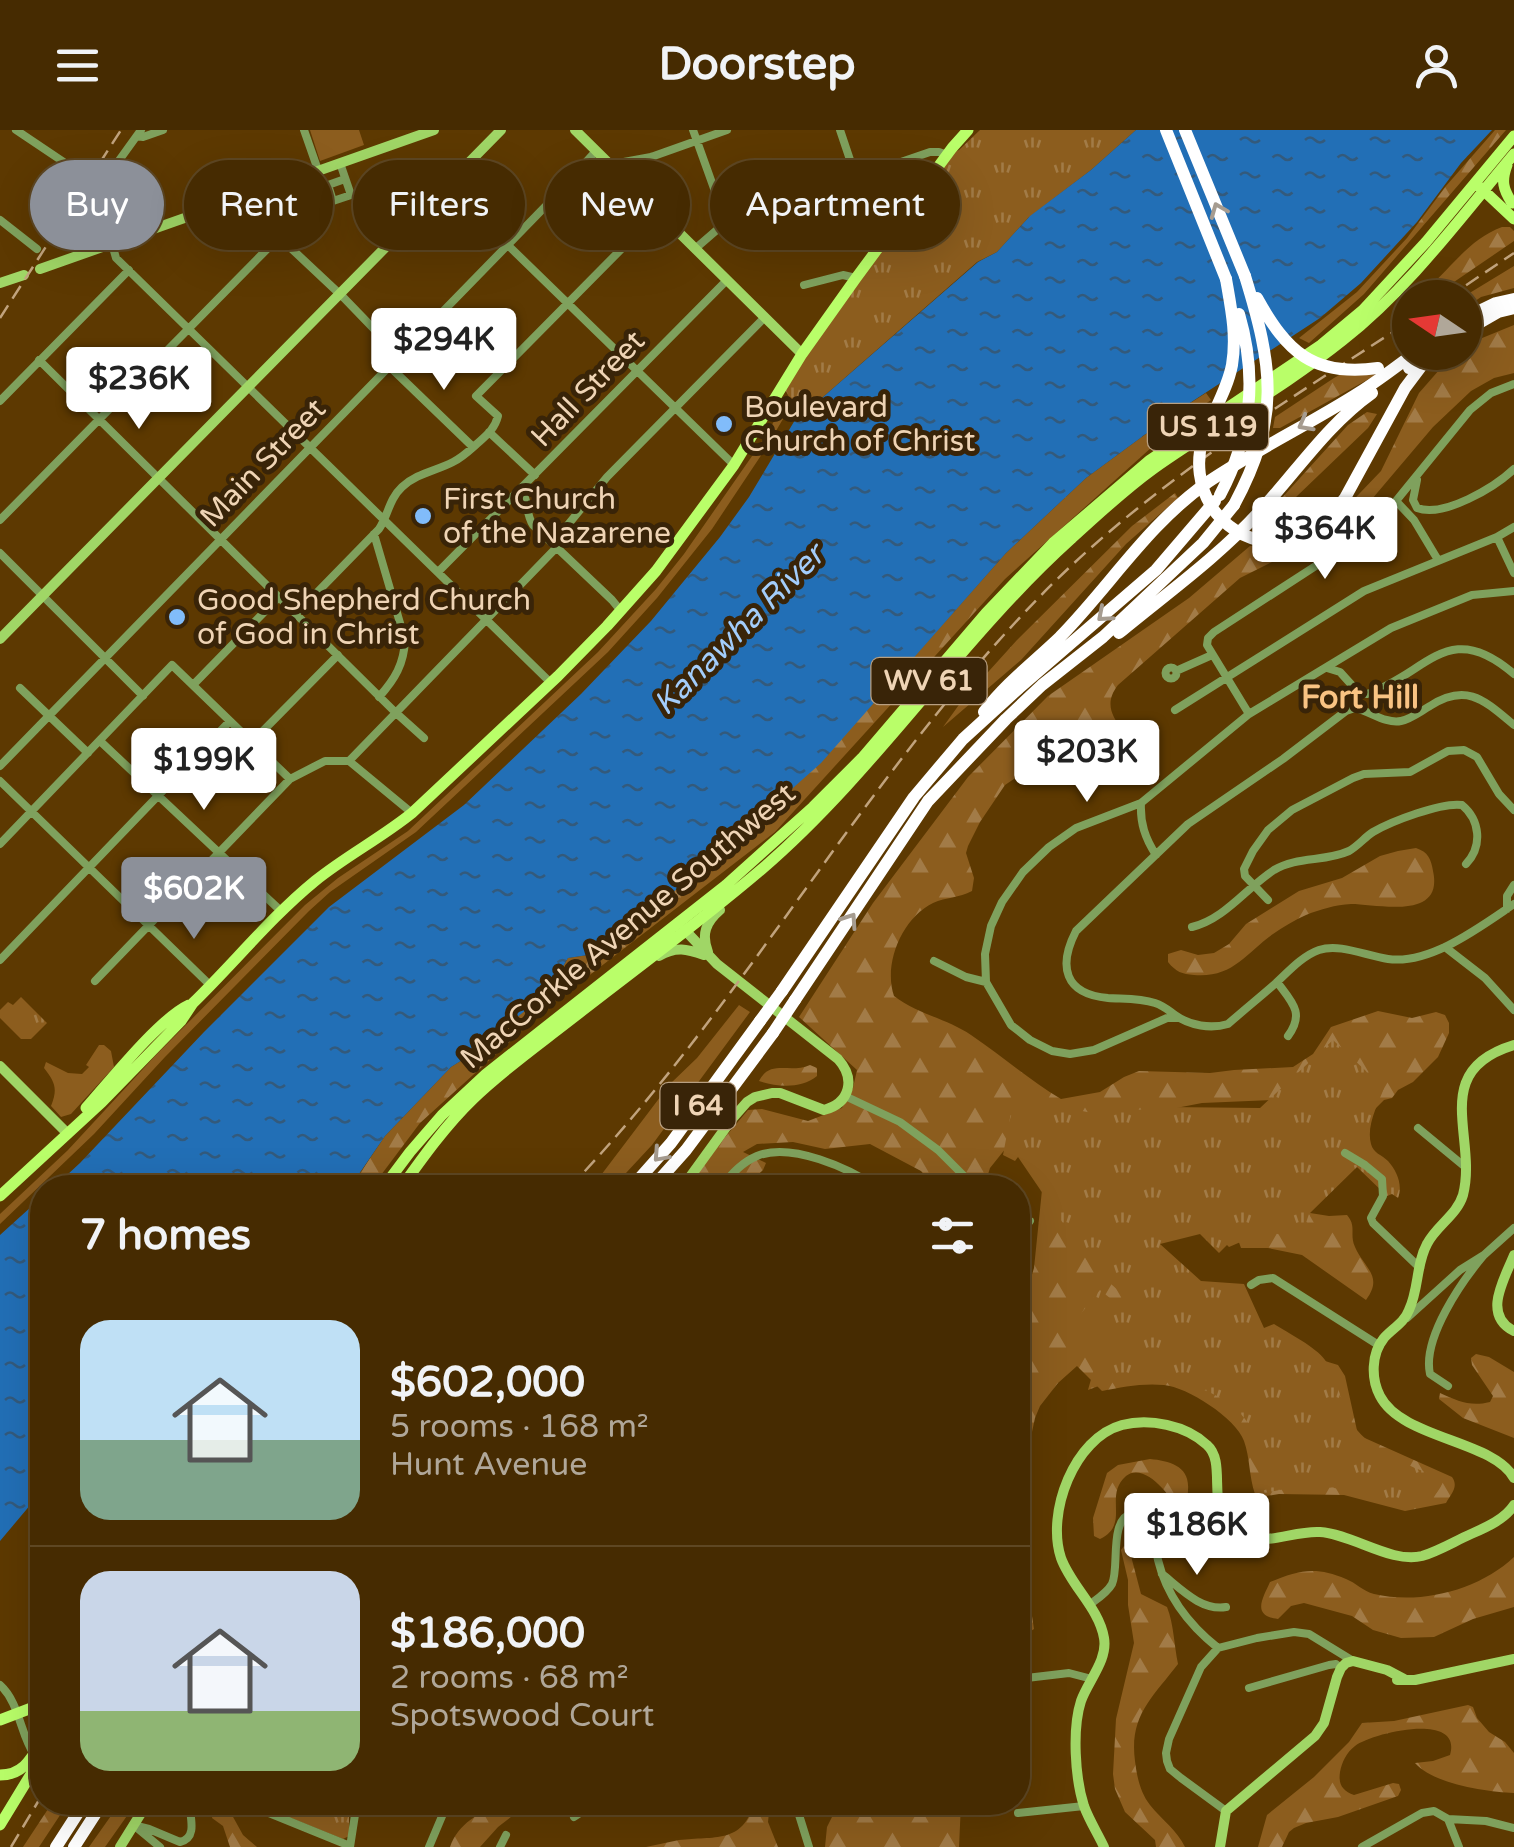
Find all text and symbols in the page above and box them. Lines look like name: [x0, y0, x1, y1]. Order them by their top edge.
icon: menu: [50, 38, 105, 93]
text: Doorstep: [658, 38, 856, 92]
icon: person: [1409, 38, 1464, 93]
chip: Buy: [30, 160, 164, 250]
chip: Rent: [184, 160, 333, 250]
chip: Filters: [353, 160, 525, 250]
chip: New: [545, 160, 690, 250]
chip: Apartment: [710, 160, 960, 250]
one-way arrow: [1209, 202, 1229, 219]
north arrow: [1392, 280, 1482, 370]
map controls: [1392, 280, 1482, 370]
pin: $294K: [374, 308, 514, 393]
text: $294K: [393, 321, 495, 359]
street label: Hall Street: [523, 323, 653, 455]
pin: $236K: [69, 347, 209, 432]
text: $236K: [88, 360, 190, 398]
place label: Boulevard Church of Christ: [744, 389, 976, 460]
street label: Main Street: [192, 391, 334, 535]
road number: US 119: [1148, 404, 1268, 450]
one-way arrow: [1297, 412, 1315, 431]
marker: Boulevard Church of Christ: [713, 413, 735, 435]
place label: First Church of the Nazarene: [443, 481, 671, 552]
pin: $364K: [1255, 497, 1395, 582]
marker: First Church of the Nazarene: [412, 505, 434, 527]
text: $364K: [1274, 510, 1376, 548]
water label: Kanawha River: [646, 534, 835, 723]
place label: Good Shepherd Church of God in Christ: [197, 582, 531, 653]
one-way arrow: [1097, 604, 1116, 622]
marker: Good Shepherd Church of God in Christ: [166, 606, 188, 628]
road number: WV 61: [872, 658, 986, 704]
district label: Fort Hill: [1301, 679, 1419, 717]
pin: $203K: [1017, 720, 1157, 805]
pin: $199K: [134, 728, 274, 813]
text: $203K: [1036, 733, 1138, 771]
text: $199K: [153, 741, 255, 779]
street label: MacCorkle Avenue Southwest: [453, 775, 803, 1077]
pin: $602K: [124, 857, 264, 942]
text: $602K: [143, 870, 245, 908]
one-way arrow: [838, 912, 856, 931]
road number: I 64: [660, 1083, 736, 1129]
one-way arrow: [654, 1143, 672, 1162]
icon: filters: [925, 1208, 980, 1263]
text: 7 homes: [80, 1210, 251, 1261]
text: $602,000: [390, 1357, 585, 1408]
icon: home: [160, 1360, 280, 1480]
text: 5 rooms · 168 m²: [390, 1408, 649, 1446]
text: Hunt Avenue: [390, 1446, 587, 1484]
pin: $186K: [1127, 1493, 1267, 1578]
text: $186K: [1146, 1506, 1248, 1544]
text: $186,000: [390, 1608, 585, 1659]
icon: home: [160, 1611, 280, 1731]
text: 2 rooms · 68 m²: [390, 1659, 629, 1697]
text: Spotswood Court: [390, 1697, 654, 1735]

